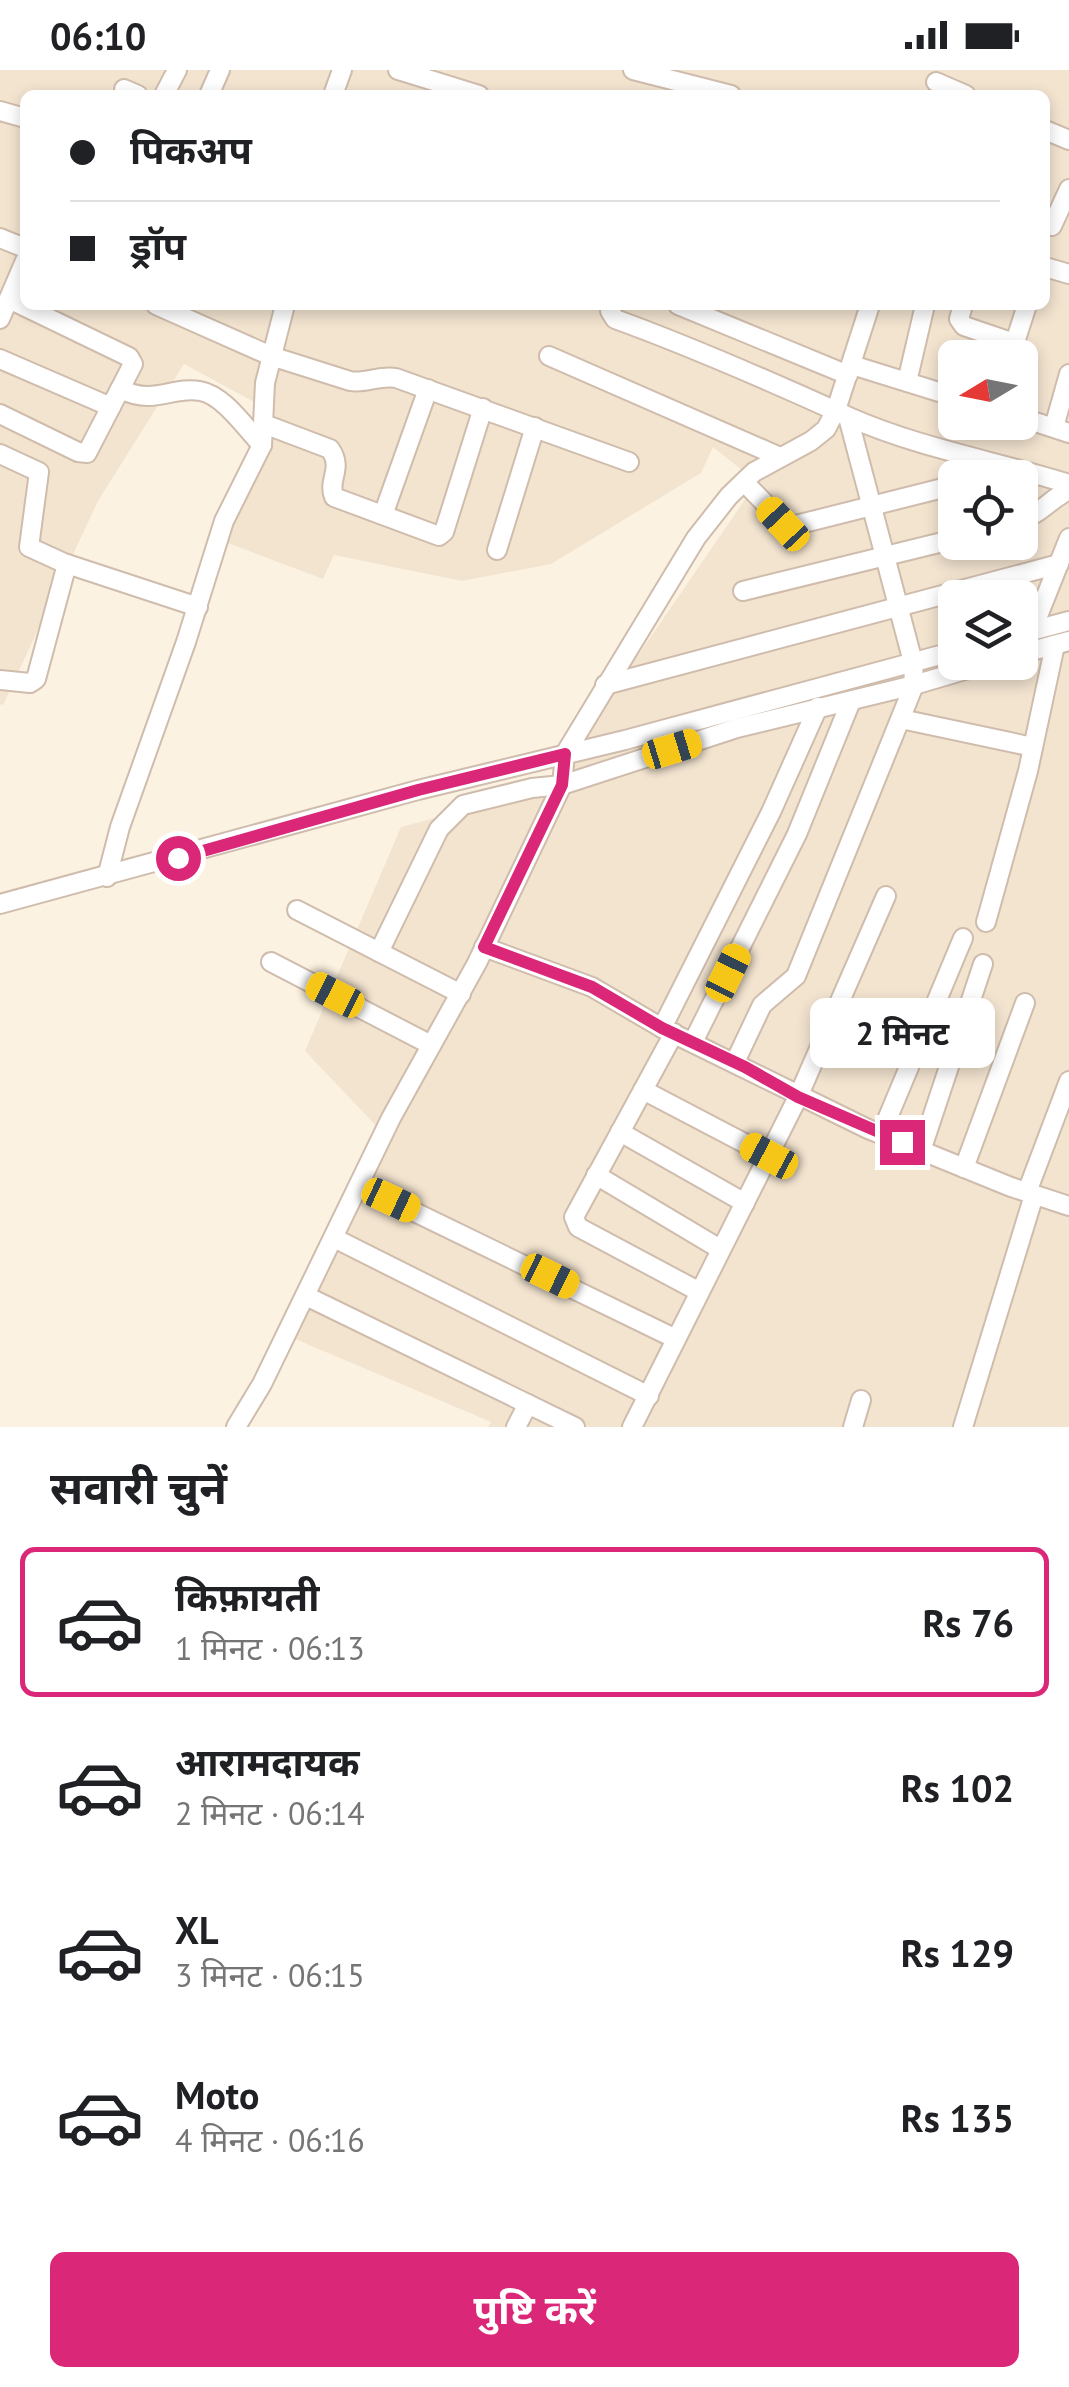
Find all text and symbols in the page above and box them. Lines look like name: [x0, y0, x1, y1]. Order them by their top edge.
text: 06:10: [50, 11, 146, 60]
text: पिकअप: [130, 125, 252, 174]
text: ड्रॉप: [130, 221, 186, 270]
north arrow: [938, 340, 1038, 440]
map controls: [938, 340, 1038, 680]
button: locate: [938, 460, 1038, 560]
car: [752, 492, 814, 556]
button: layers: [938, 580, 1038, 680]
car: [639, 726, 705, 772]
route start: [156, 836, 201, 881]
car: [701, 939, 755, 1007]
car: [301, 968, 369, 1022]
callout: 2 मिनट: [810, 997, 994, 1067]
text: 2 मिनट: [856, 1012, 949, 1054]
route end: [880, 1120, 925, 1165]
car: [735, 1129, 803, 1183]
car: [357, 1174, 425, 1226]
car: [516, 1249, 584, 1303]
text: सवारी चुनें: [50, 1458, 227, 1516]
text: किफ़ायती: [175, 1572, 319, 1621]
icon: car: [55, 1577, 145, 1667]
text: Rs 76: [922, 1598, 1014, 1647]
text: 1 मिनट · 06:13: [175, 1627, 365, 1669]
text: आरामदायक: [175, 1737, 359, 1786]
icon: car: [55, 1742, 145, 1832]
text: Rs 102: [901, 1763, 1014, 1812]
text: 2 मिनट · 06:14: [175, 1792, 365, 1834]
text: XL: [175, 1905, 219, 1954]
icon: car: [55, 1907, 145, 1997]
text: Rs 129: [901, 1928, 1014, 1977]
text: 3 मिनट · 06:15: [175, 1954, 365, 1996]
text: Moto: [175, 2070, 259, 2119]
icon: car: [55, 2072, 145, 2162]
text: Rs 135: [901, 2093, 1014, 2142]
text: 4 मिनट · 06:16: [175, 2119, 365, 2161]
button: पुष्टि करें: [50, 2252, 1019, 2367]

